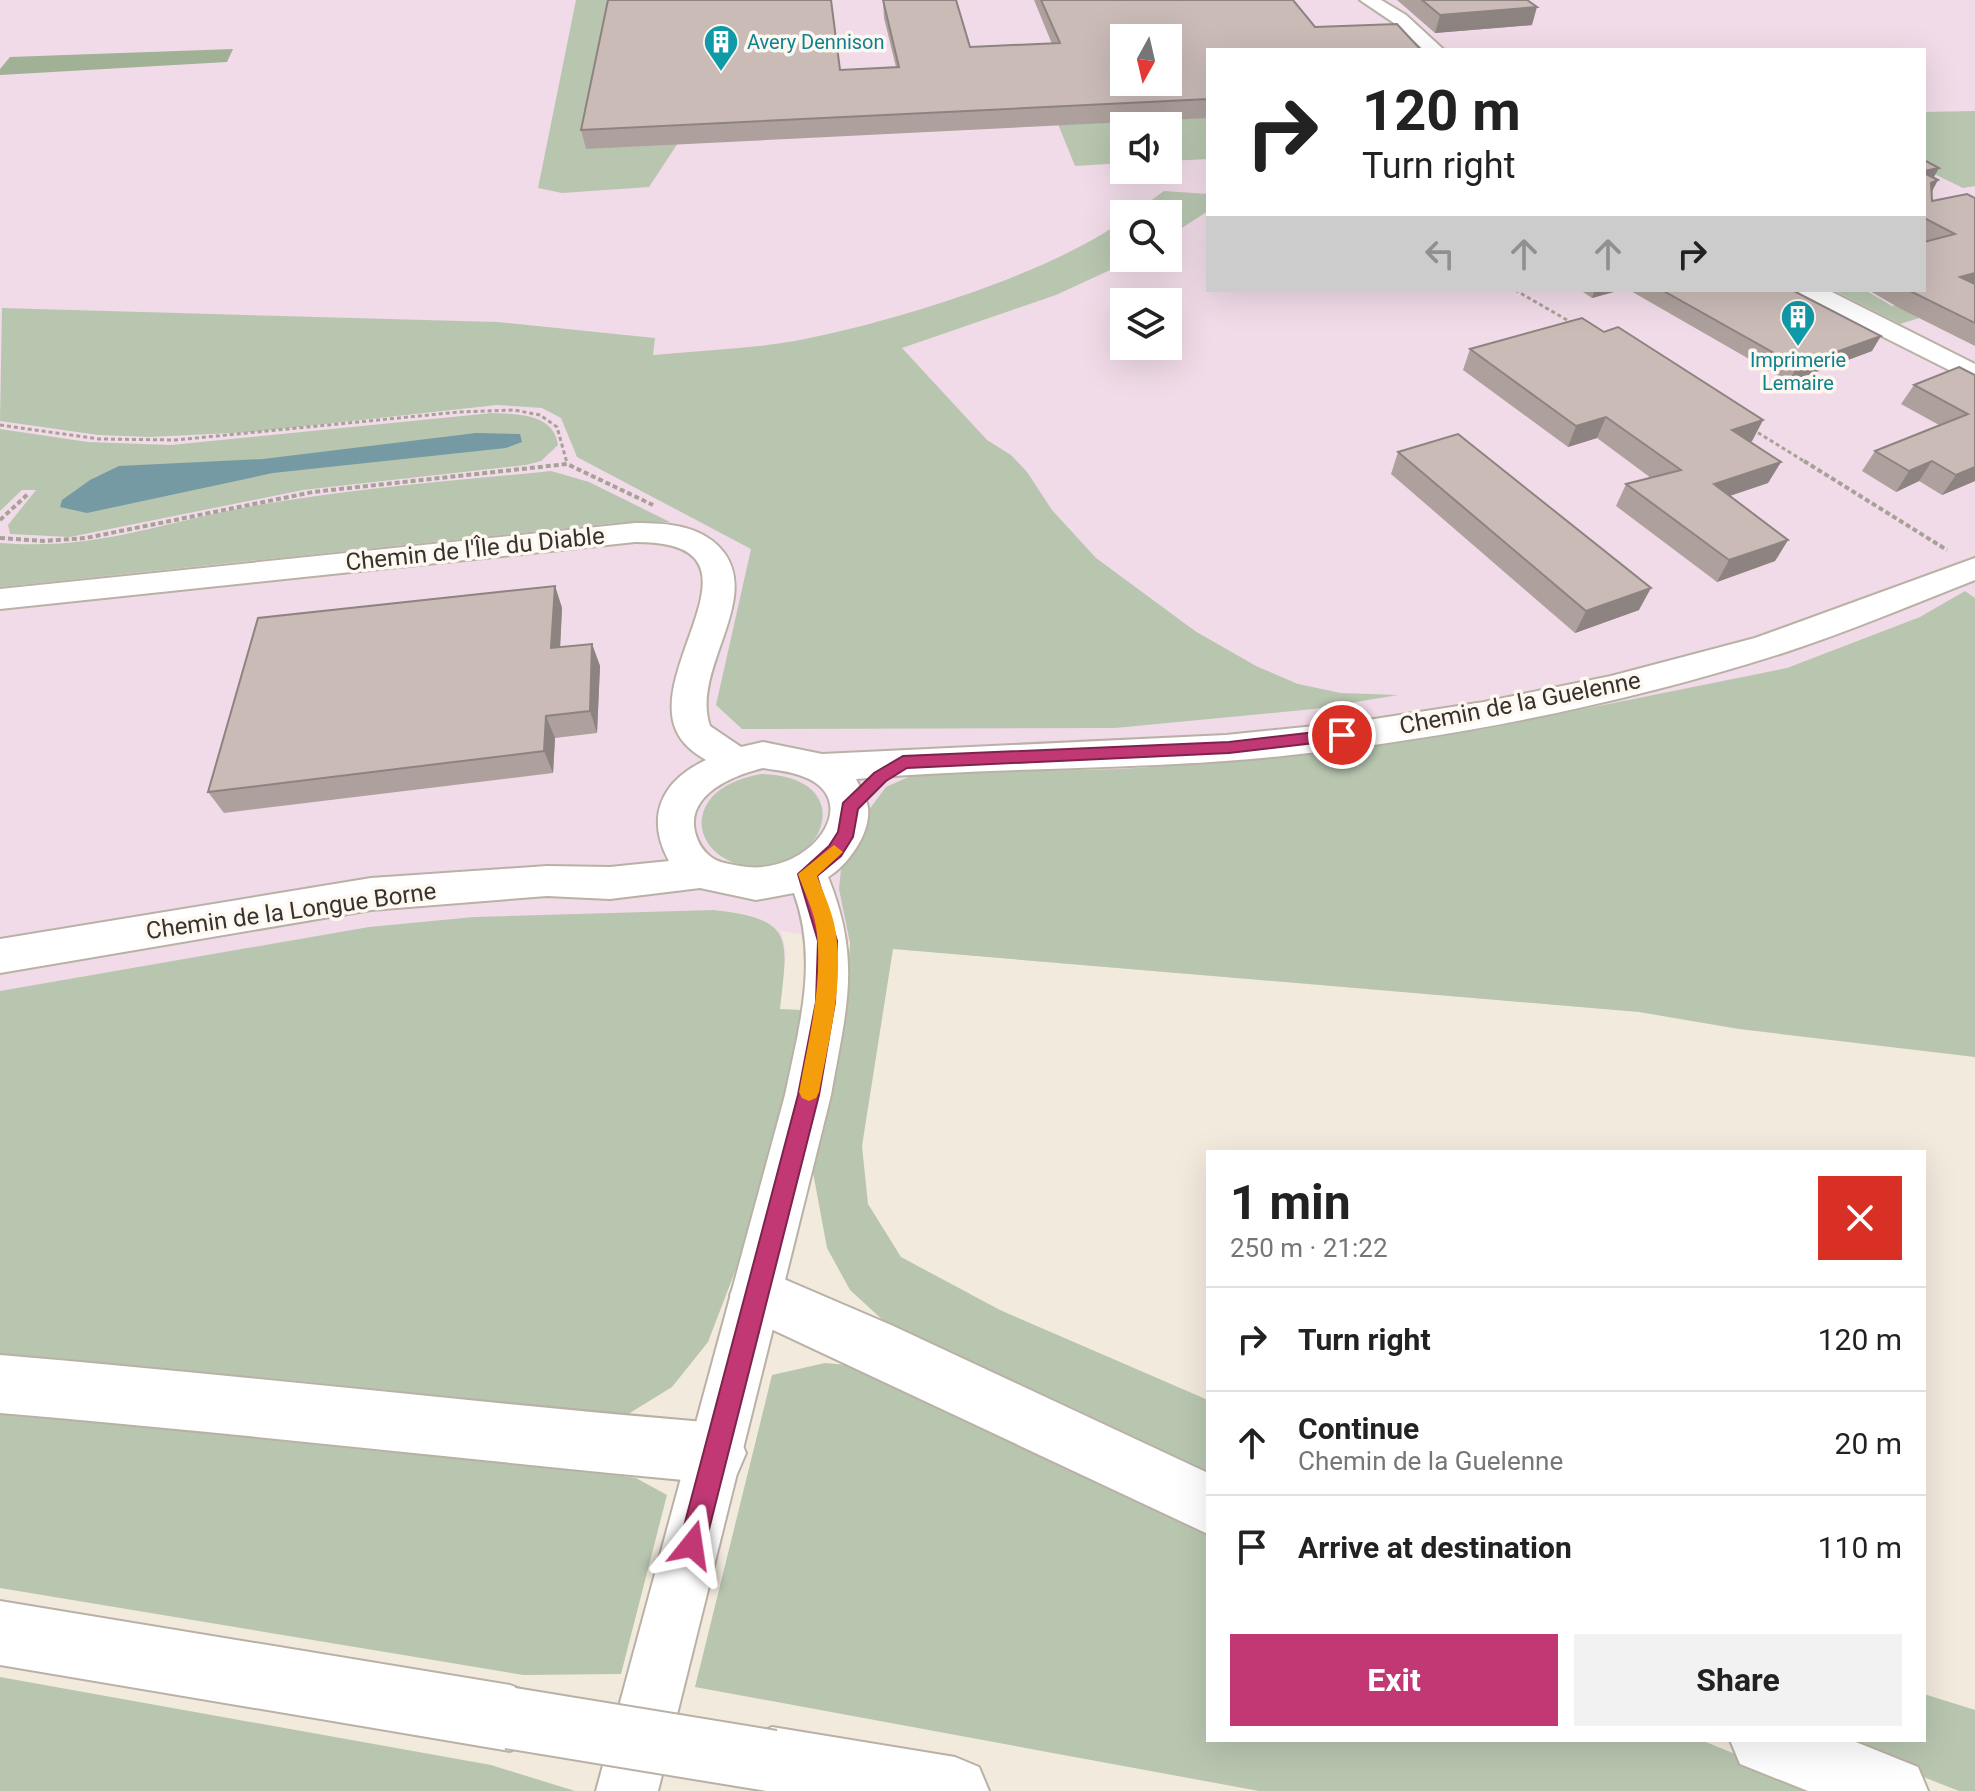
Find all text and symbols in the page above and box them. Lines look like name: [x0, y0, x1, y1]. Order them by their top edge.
building icon: Avery Dennison: [702, 23, 740, 73]
north arrow: [1110, 24, 1182, 96]
map controls: [1110, 24, 1182, 360]
place label: Avery Dennison: [747, 30, 885, 54]
text: 120 m: [1362, 78, 1521, 144]
icon: right: [1230, 80, 1334, 184]
button: sound: [1110, 112, 1182, 184]
text: Turn right: [1362, 145, 1515, 187]
button: search: [1110, 200, 1182, 272]
icon: left: [1418, 232, 1462, 276]
icon: ahead: [1502, 232, 1546, 276]
icon: ahead: [1586, 232, 1630, 276]
icon: right: [1670, 232, 1714, 276]
button: layers: [1110, 288, 1182, 360]
building icon: Imprimerie Lemaire: [1779, 298, 1817, 348]
place label: Imprimerie Lemaire: [1750, 348, 1846, 395]
street label: Chemin de l'Île du Diable: [344, 521, 606, 577]
street label: Chemin de la Guelenne: [1397, 666, 1643, 740]
pin: [1308, 701, 1376, 769]
icon: arrive: [1320, 713, 1364, 757]
street label: Chemin de la Longue Borne: [144, 877, 438, 945]
text: 1 min: [1230, 1174, 1351, 1231]
button: close: [1818, 1176, 1902, 1260]
text: 250 m · 21:22: [1230, 1233, 1388, 1263]
icon: right: [1230, 1317, 1274, 1361]
text: Turn right: [1298, 1322, 1431, 1357]
text: 120 m: [1818, 1322, 1902, 1357]
text: Continue: [1298, 1411, 1419, 1446]
icon: ahead: [1230, 1421, 1274, 1465]
text: 20 m: [1835, 1426, 1902, 1461]
text: Chemin de la Guelenne: [1298, 1446, 1563, 1476]
position arrow: [650, 1503, 734, 1587]
icon: arrive: [1230, 1525, 1274, 1569]
text: Arrive at destination: [1298, 1530, 1572, 1565]
text: 110 m: [1818, 1530, 1902, 1565]
button: Exit: [1230, 1634, 1558, 1726]
button: Share: [1574, 1634, 1902, 1726]

